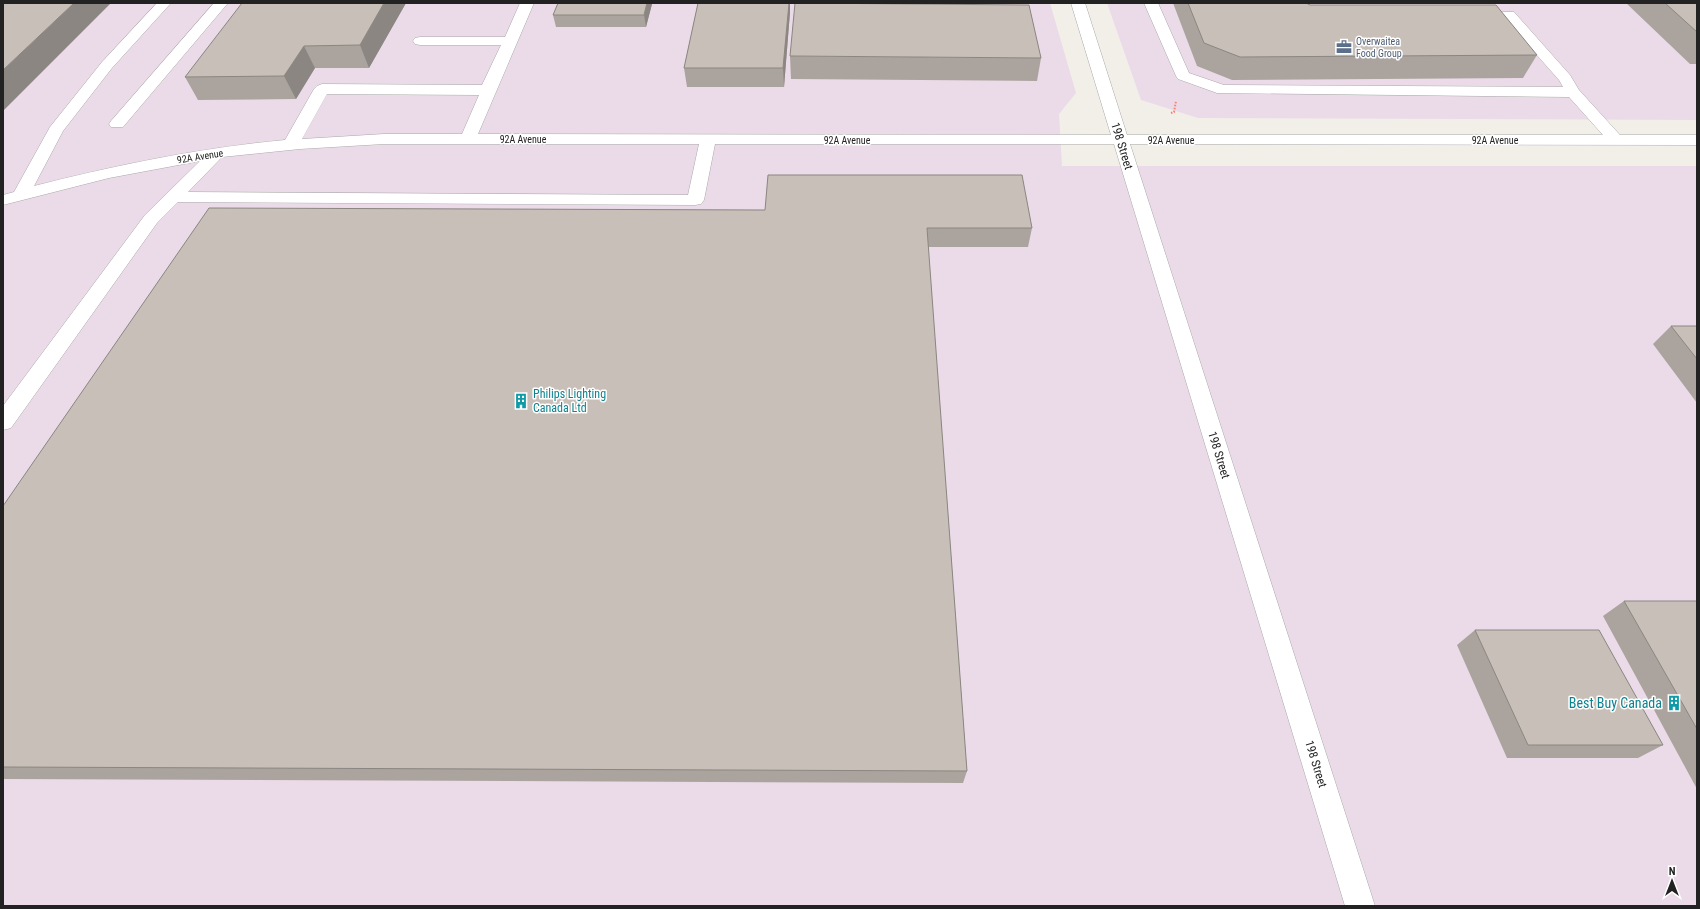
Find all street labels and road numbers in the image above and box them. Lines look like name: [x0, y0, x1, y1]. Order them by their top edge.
street label: 198 Street: [1108, 121, 1136, 172]
street label: 92A Avenue: [500, 134, 547, 145]
street label: 92A Avenue: [824, 135, 871, 146]
street label: 92A Avenue: [1148, 135, 1195, 146]
street label: 92A Avenue: [1472, 135, 1519, 146]
street label: 92A Avenue: [176, 147, 224, 166]
street label: 198 Street: [1205, 430, 1233, 481]
street label: 198 Street: [1302, 739, 1330, 790]

